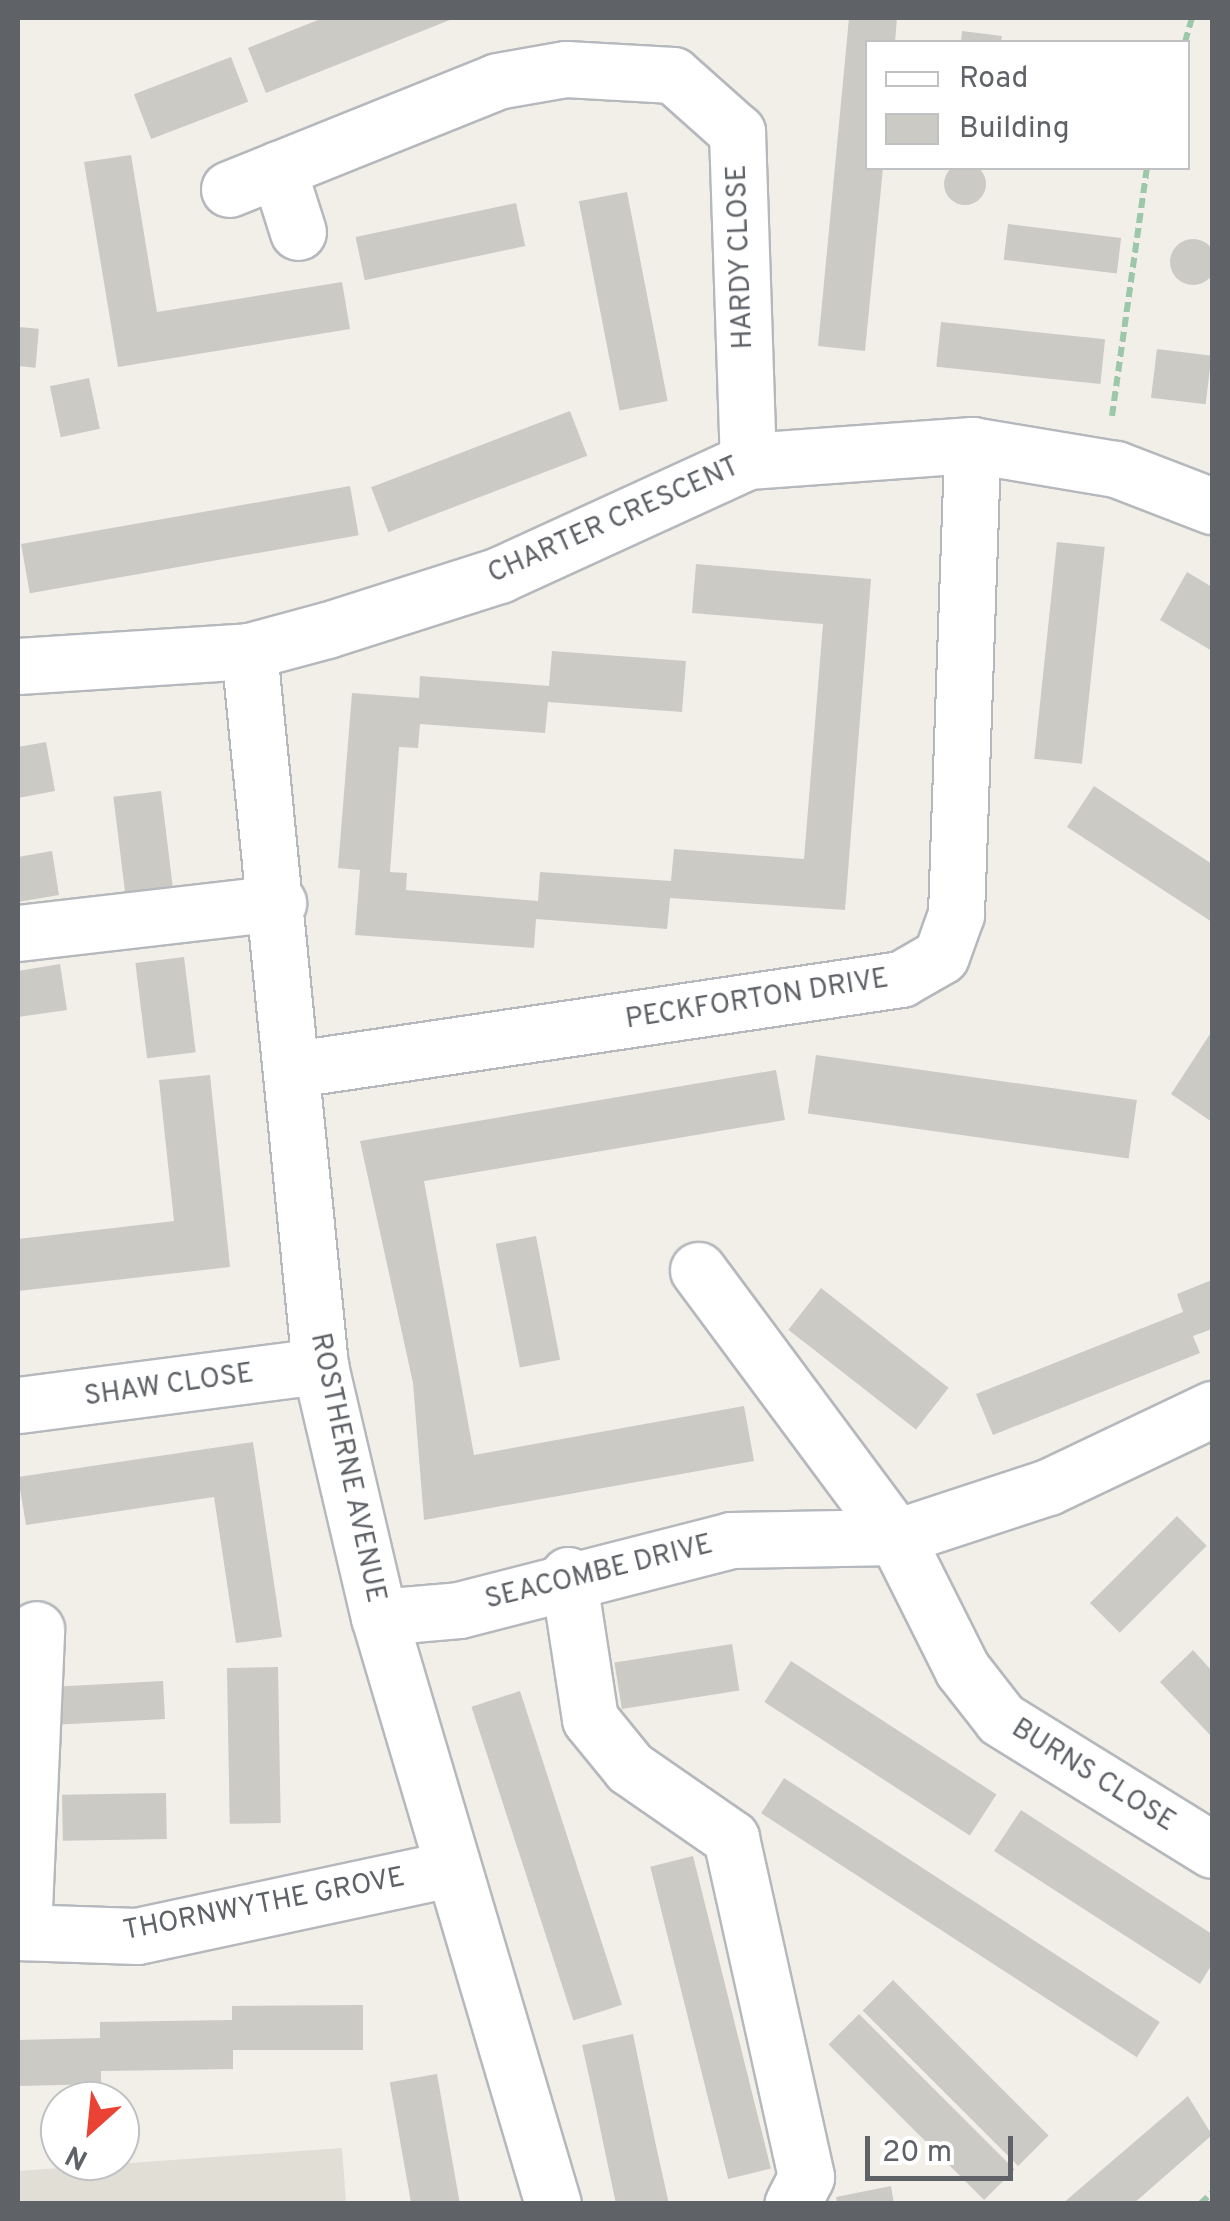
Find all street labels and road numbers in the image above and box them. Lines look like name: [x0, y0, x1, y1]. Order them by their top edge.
street label: HARDY CLOSE: [721, 164, 761, 350]
street label: CHARTER CRESCENT: [483, 450, 745, 592]
street label: PECKFORTON DRIVE: [623, 963, 891, 1037]
street label: ROSTHERNE AVENUE: [302, 1330, 392, 1606]
street label: SHAW CLOSE: [82, 1357, 256, 1415]
street label: SEACOMBE DRIVE: [482, 1528, 716, 1618]
street label: BURNS CLOSE: [1005, 1712, 1181, 1840]
street label: THORNWYTHE GROVE: [121, 1861, 407, 1949]

